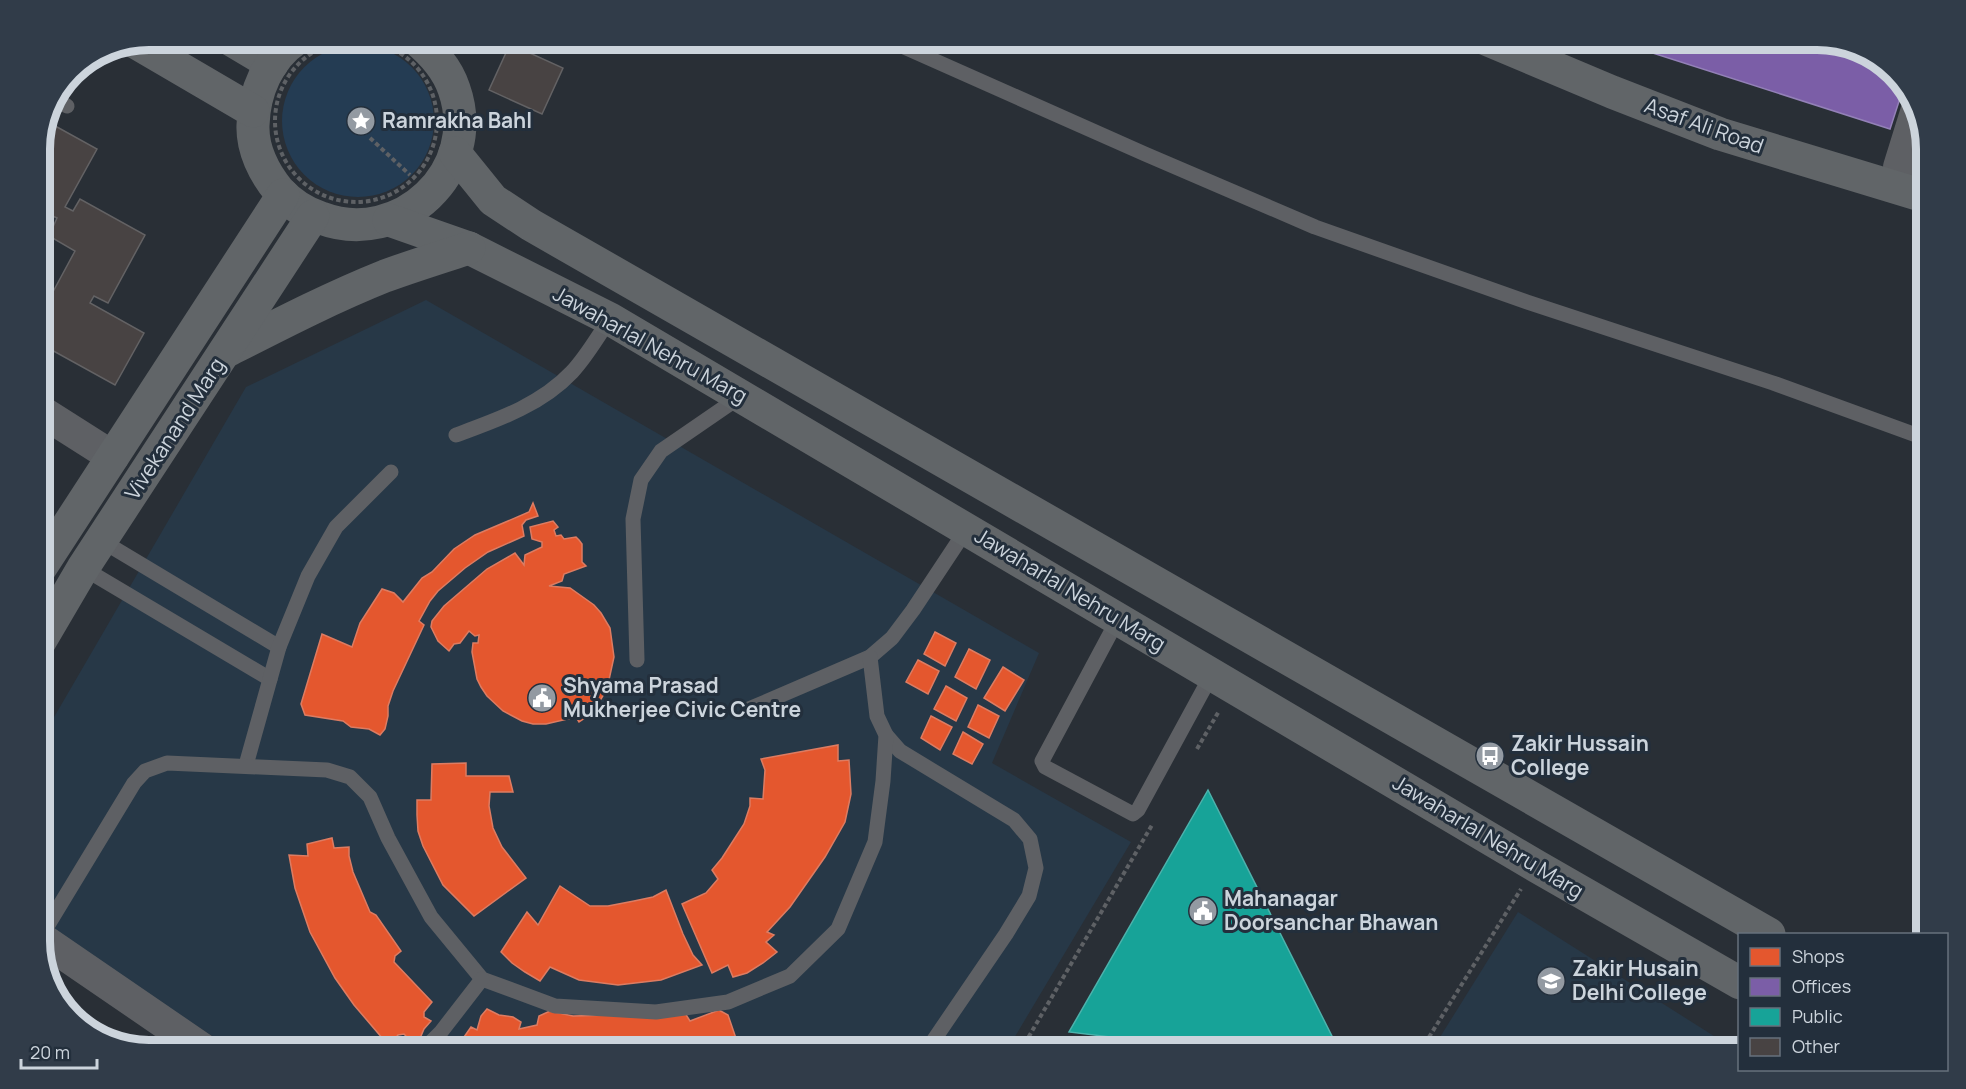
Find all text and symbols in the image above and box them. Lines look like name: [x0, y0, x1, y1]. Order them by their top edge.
street label: Asaf Ali Road: [1641, 91, 1768, 160]
place icon: Ramrakha Bahl: [345, 105, 377, 137]
place label: Ramrakha Bahl: [382, 106, 532, 134]
street label: Jawaharlal Nehru Marg: [548, 279, 753, 409]
street label: Vivekanand Marg: [118, 352, 231, 505]
street label: Jawaharlal Nehru Marg: [970, 521, 1171, 657]
place label: Shyama Prasad Mukherjee Civic Centre: [563, 671, 801, 723]
public building icon: Shyama Prasad Mukherjee Civic Centre: [526, 682, 558, 714]
place label: Zakir Hussain College: [1511, 729, 1649, 781]
bus stop icon: Zakir Hussain College: [1474, 740, 1506, 772]
street label: Jawaharlal Nehru Marg: [1388, 768, 1589, 904]
place label: Mahanagar Doorsanchar Bhawan: [1224, 884, 1438, 936]
public building icon: Mahanagar Doorsanchar Bhawan: [1187, 895, 1219, 927]
legend: [1738, 933, 1948, 1071]
text: Shops: [1792, 944, 1844, 968]
place label: Zakir Husain Delhi College: [1572, 954, 1707, 1006]
school or university icon: Zakir Husain Delhi College: [1535, 965, 1567, 997]
text: Offices: [1792, 974, 1851, 998]
text: Public: [1792, 1004, 1843, 1028]
scale bar: [21, 1032, 98, 1070]
text: Other: [1792, 1034, 1840, 1058]
text: 20 m: [30, 1040, 70, 1064]

